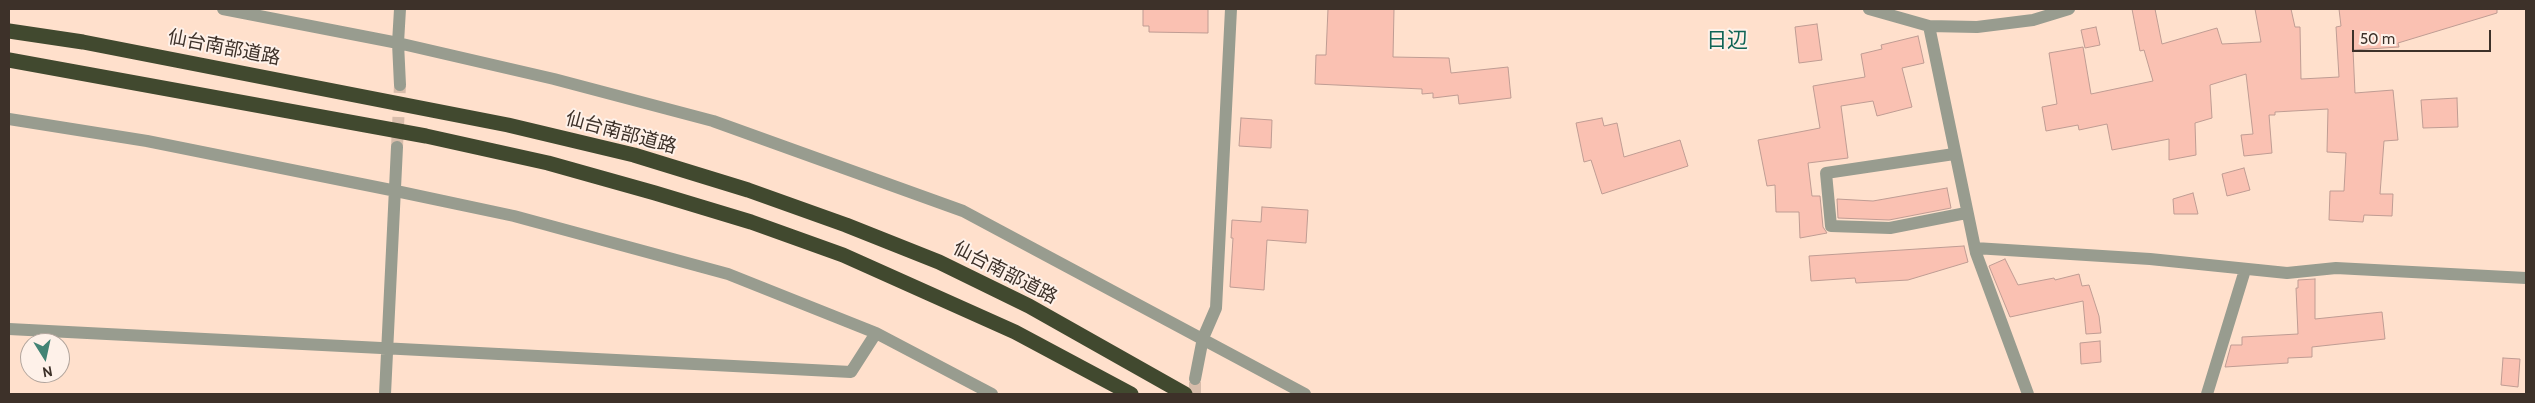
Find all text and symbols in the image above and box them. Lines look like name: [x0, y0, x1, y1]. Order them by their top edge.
scale bar: [2355, 20, 2494, 52]
street label: 仙台南部道路: [166, 26, 282, 70]
district label: 日辺: [1706, 28, 1748, 54]
text: 50 m: [2360, 30, 2395, 48]
street label: 仙台南部道路: [563, 107, 679, 159]
street label: 仙台南部道路: [949, 237, 1061, 309]
north arrow: [20, 333, 70, 383]
text: N: [41, 362, 54, 382]

